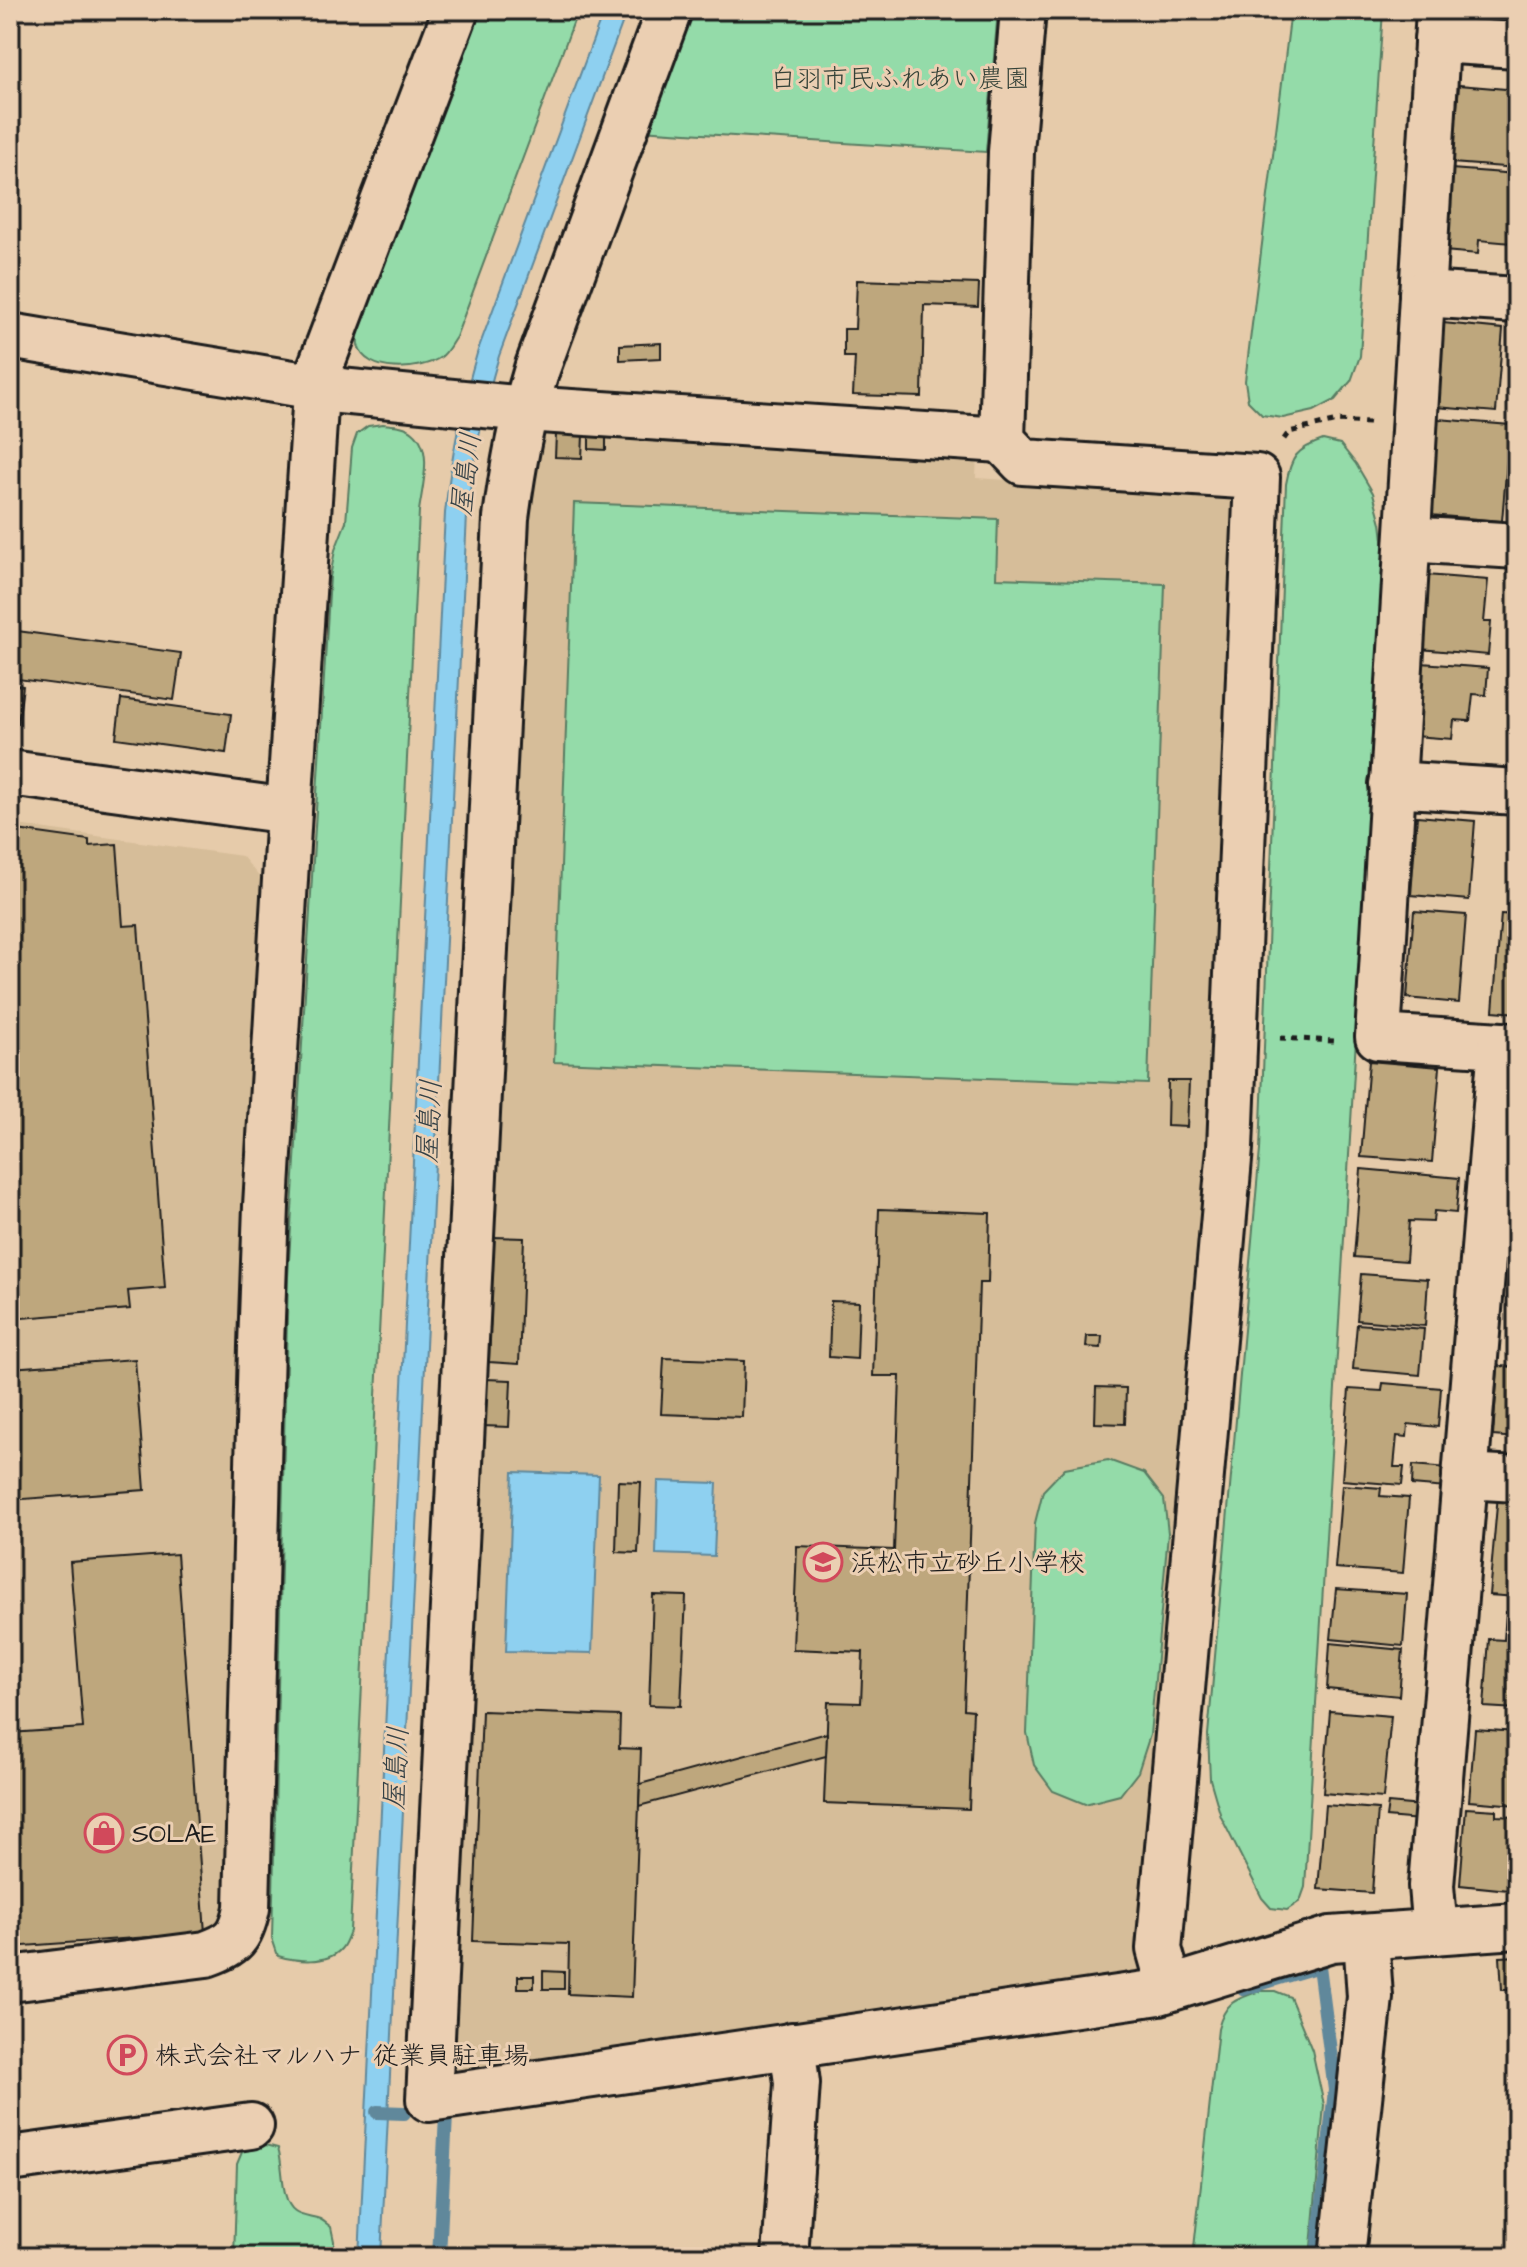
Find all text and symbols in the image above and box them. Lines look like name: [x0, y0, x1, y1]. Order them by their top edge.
park label: 白羽市民ふれあい農園: [770, 61, 1030, 97]
water label: 屋島川: [442, 430, 491, 518]
water label: 屋島川: [408, 1078, 451, 1164]
school or university icon: 浜松市立砂丘小学校: [802, 1541, 844, 1583]
place label: 浜松市立砂丘小学校: [851, 1545, 1085, 1581]
water label: 屋島川: [375, 1725, 418, 1811]
shop icon: SOLAE: [83, 1812, 125, 1854]
place label: SOLAE: [132, 1816, 216, 1852]
parking icon: 株式会社マルハナ 従業員駐車場: [106, 2034, 148, 2076]
place label: 株式会社マルハナ 従業員駐車場: [155, 2038, 529, 2074]

